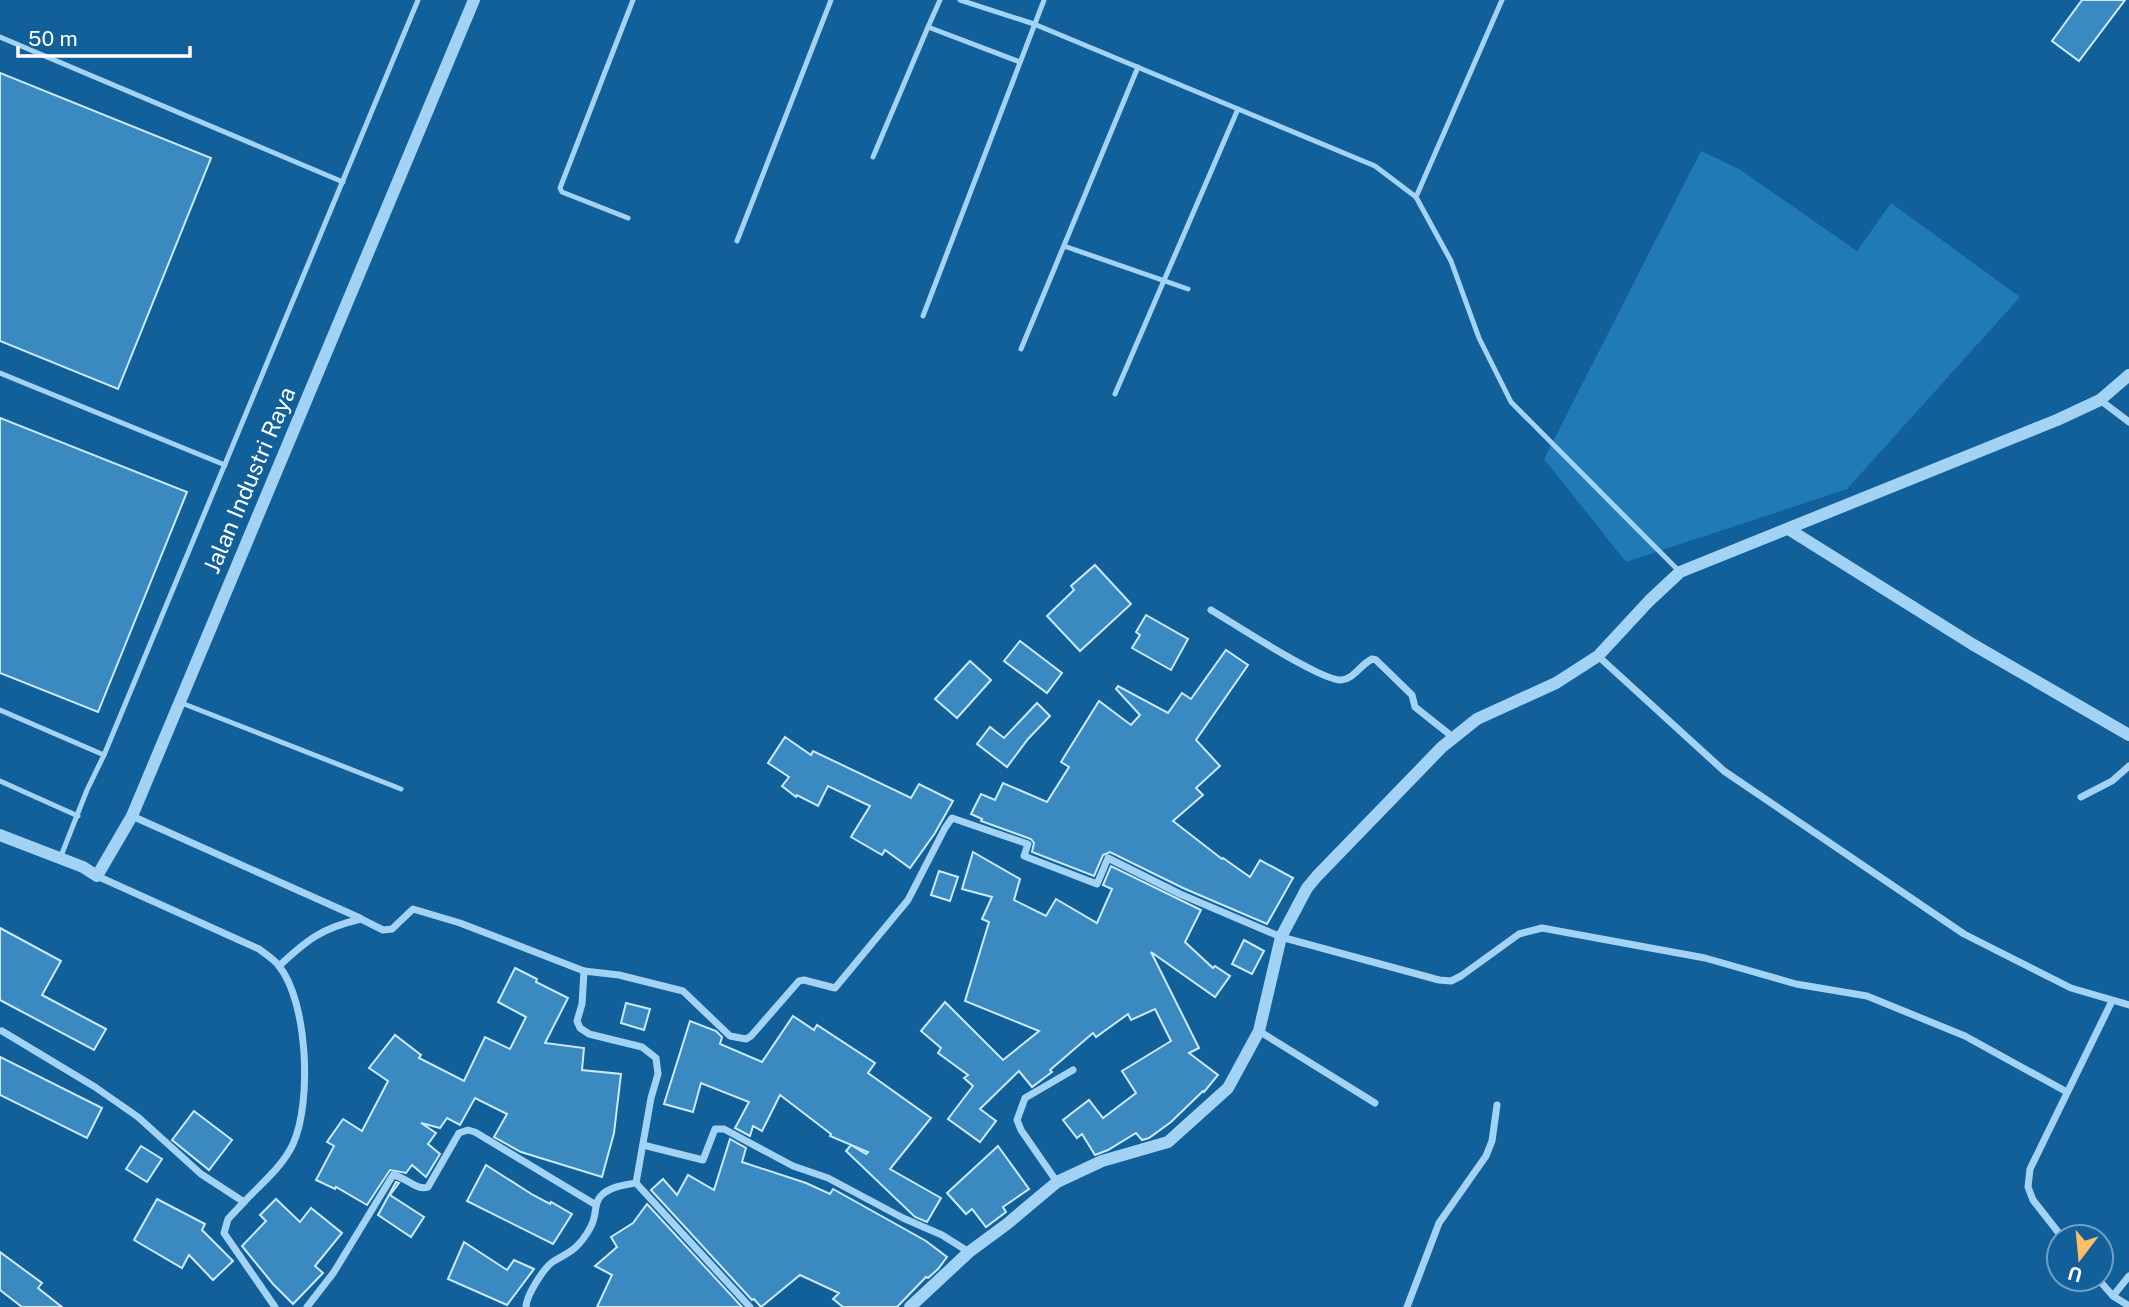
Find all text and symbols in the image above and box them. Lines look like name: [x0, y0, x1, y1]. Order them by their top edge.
scale bar: [18, 14, 189, 58]
text: 50 m: [28, 26, 78, 51]
street label: Jalan Industri Raya: [198, 383, 300, 577]
north arrow: [2045, 1223, 2115, 1293]
text: U: [2066, 1262, 2085, 1287]

